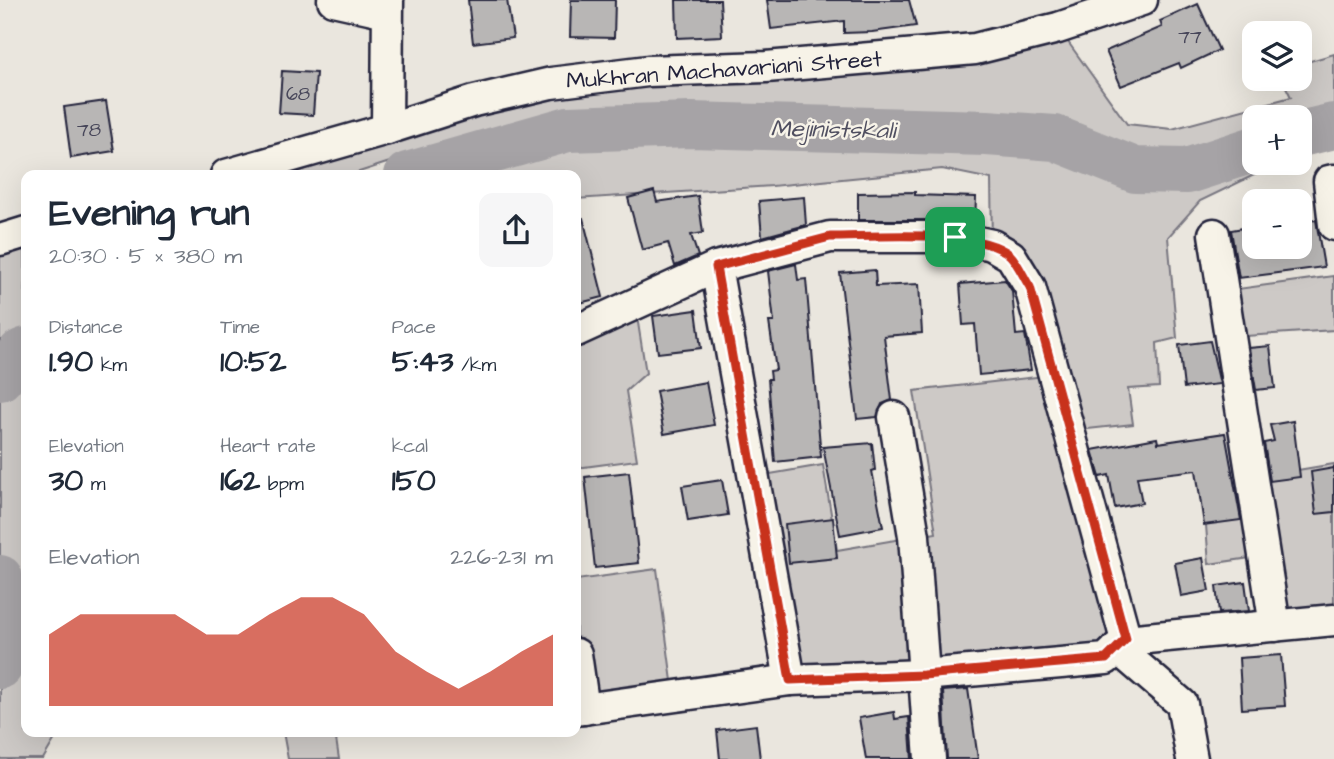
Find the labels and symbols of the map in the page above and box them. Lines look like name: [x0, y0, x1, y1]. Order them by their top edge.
house number: 77: [1178, 24, 1202, 51]
street label: Mukhran Machavariani Street: [565, 43, 884, 97]
house number: 68: [286, 81, 310, 108]
water label: Mejinistskali: [770, 112, 899, 148]
house number: 78: [77, 117, 101, 144]
pin: [925, 207, 985, 267]

